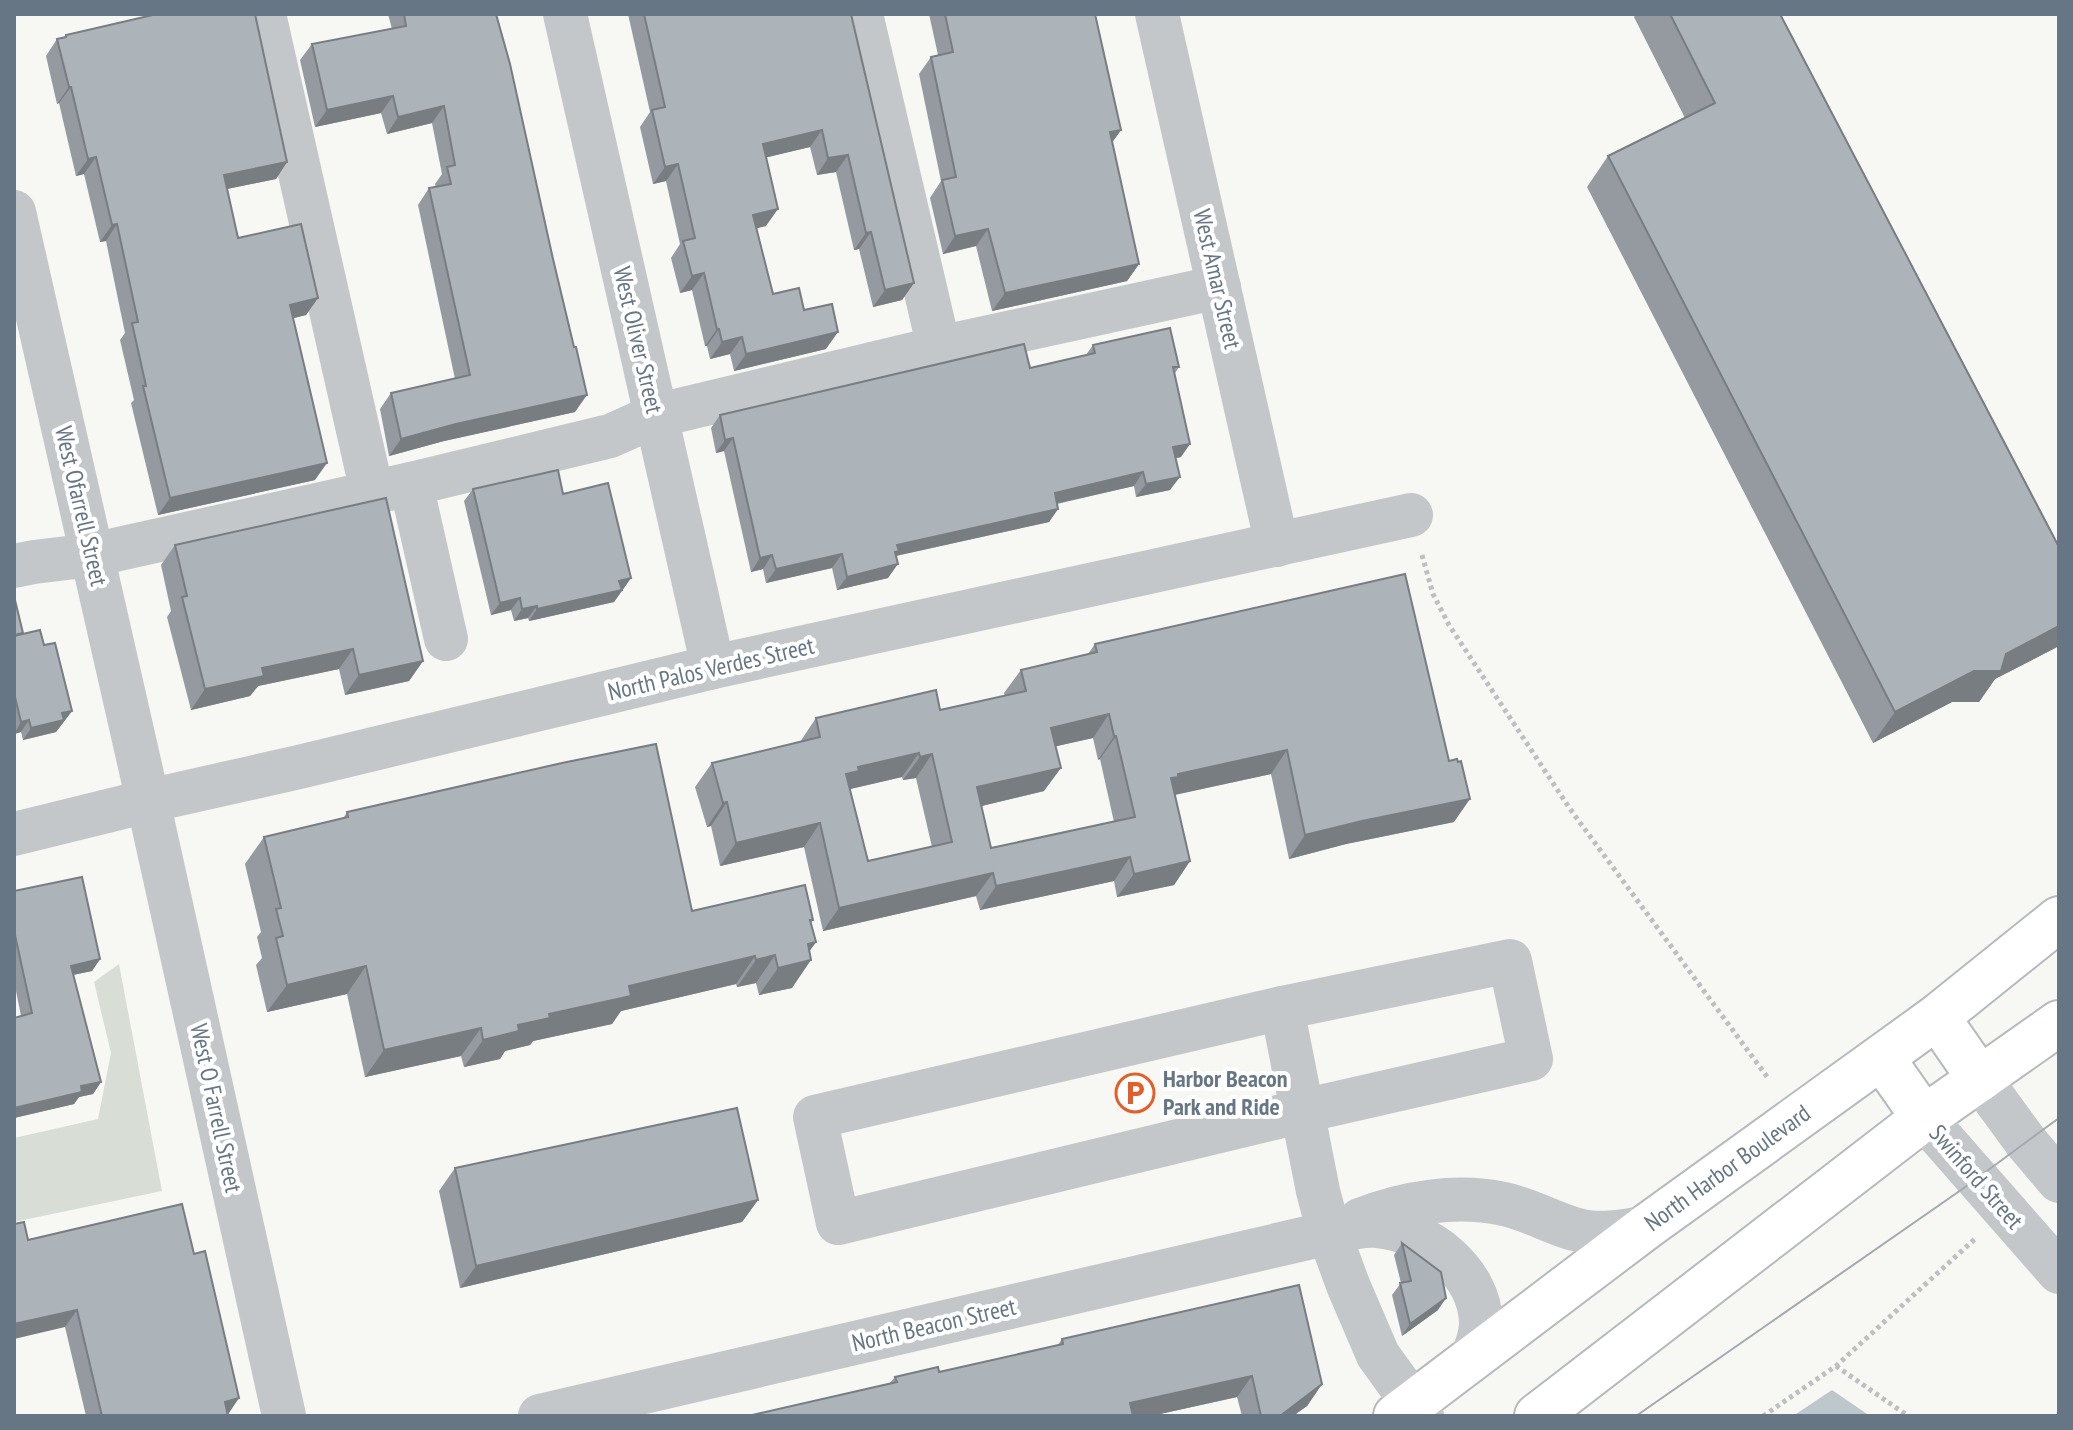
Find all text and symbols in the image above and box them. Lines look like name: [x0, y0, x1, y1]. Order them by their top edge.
street label: West Amar Street: [1186, 206, 1249, 352]
street label: West Oliver Street: [607, 264, 670, 417]
street label: West Ofarrell Street: [48, 423, 115, 589]
street label: North Palos Verdes Street: [605, 630, 817, 707]
street label: West O Farrell Street: [183, 1021, 250, 1196]
place label: Harbor Beacon Park and Ride: [1163, 1063, 1288, 1122]
parking icon: Harbor Beacon Park and Ride: [1114, 1072, 1156, 1114]
street label: North Harbor Boulevard: [1638, 1097, 1816, 1238]
street label: Swinford Street: [1923, 1118, 2030, 1236]
street label: North Beacon Street: [849, 1291, 1019, 1358]

